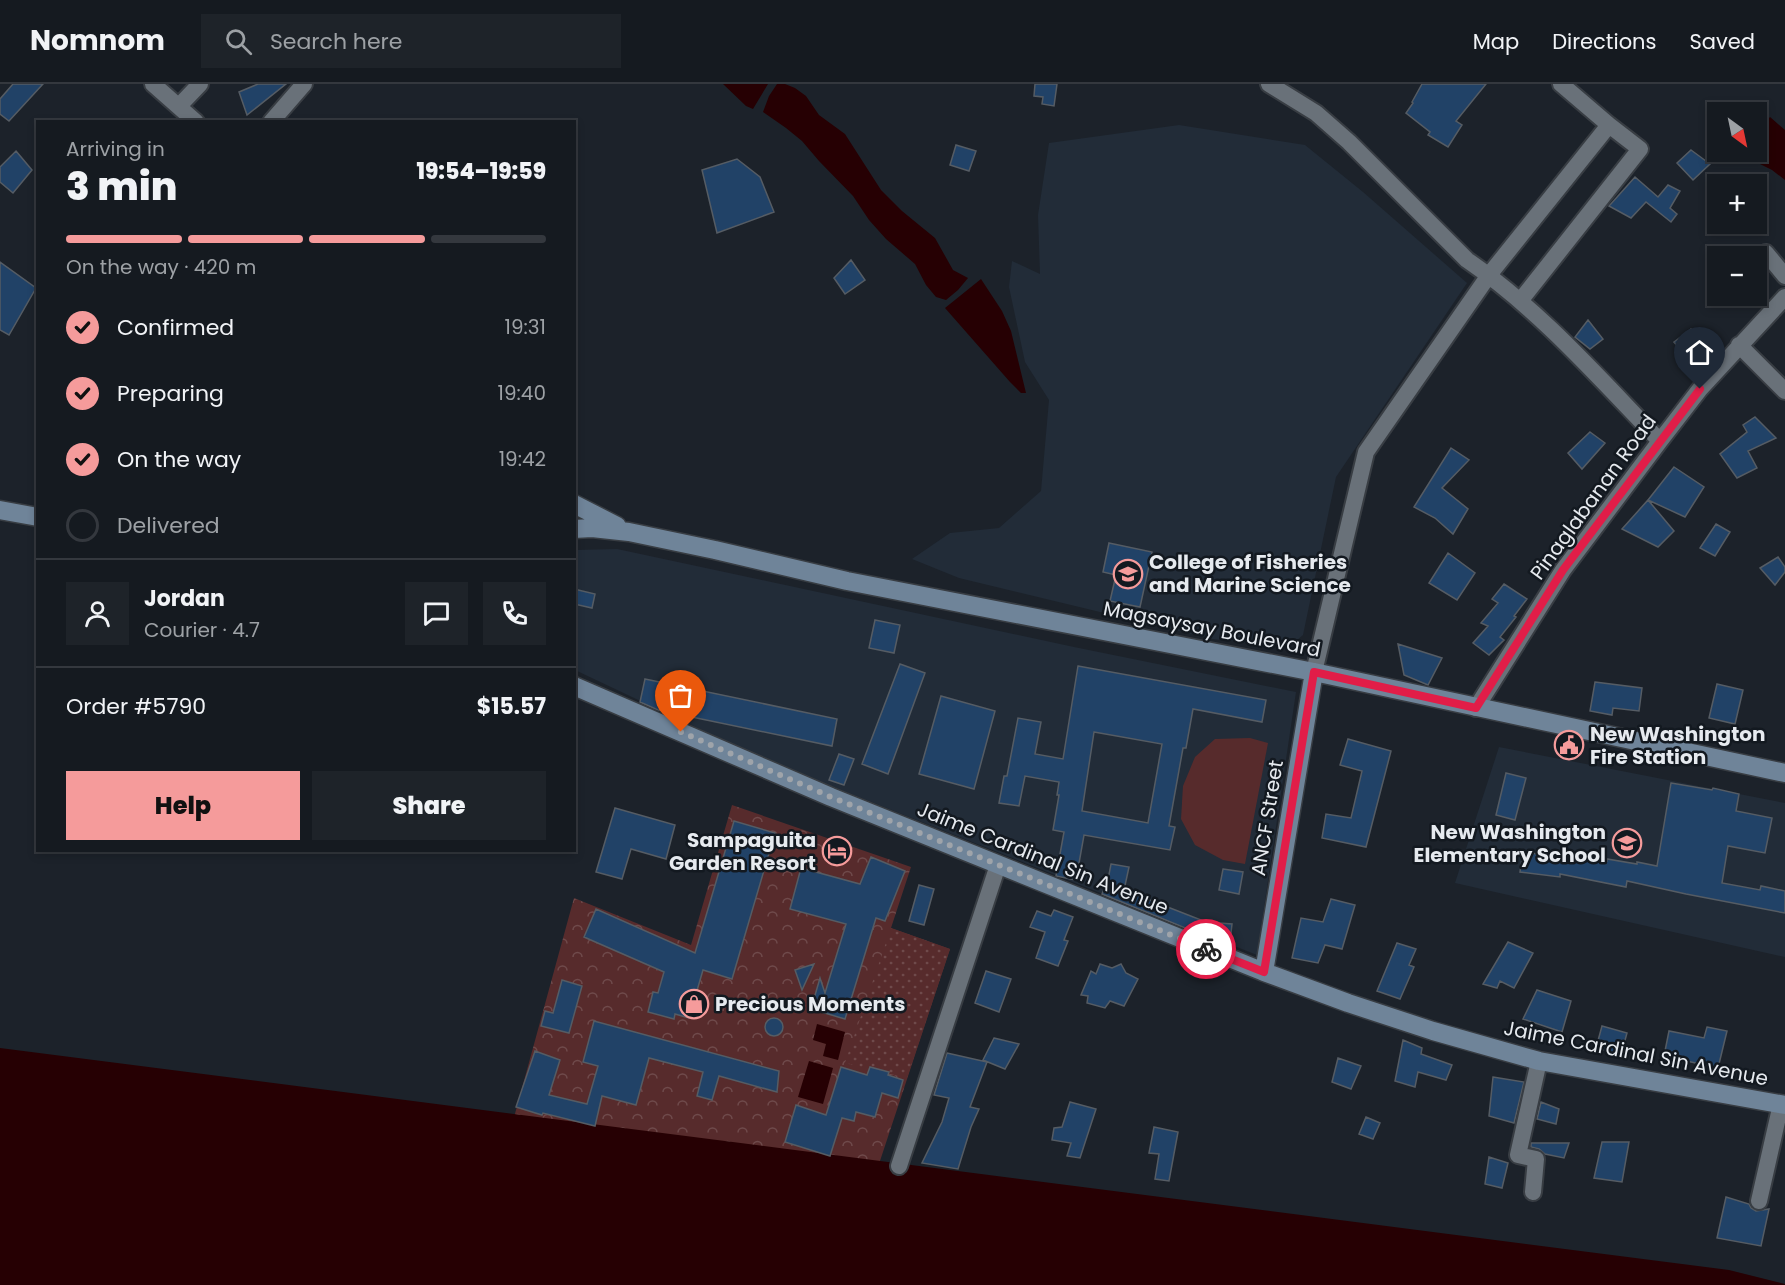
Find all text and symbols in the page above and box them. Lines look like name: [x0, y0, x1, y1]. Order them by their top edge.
search box: [201, 14, 621, 68]
text: Nomnom: [30, 21, 165, 60]
icon: search: [222, 25, 255, 58]
text: Search here: [270, 26, 402, 57]
text: Map: [1473, 27, 1519, 56]
text: Directions: [1552, 27, 1656, 56]
text: Saved: [1689, 27, 1755, 56]
north arrow: [1707, 102, 1767, 162]
map controls: [1707, 102, 1767, 306]
text: Arriving in: [66, 135, 165, 163]
text: 19:54–19:59: [417, 156, 546, 187]
text: 3 min: [66, 159, 178, 214]
button: +: [1707, 174, 1767, 234]
button: −: [1707, 246, 1767, 306]
text: On the way · 420 m: [66, 253, 256, 281]
icon: check: [66, 311, 99, 344]
text: Confirmed: [117, 312, 234, 343]
text: 19:31: [505, 313, 546, 341]
pin: [1674, 327, 1725, 389]
icon: home: [1683, 336, 1716, 369]
icon: check: [66, 377, 99, 410]
text: Preparing: [117, 378, 224, 409]
text: 19:40: [498, 379, 546, 407]
street label: Pinaglabanan Road: [1523, 409, 1663, 585]
icon: check: [66, 443, 99, 476]
text: On the way: [117, 444, 241, 475]
text: 19:42: [499, 445, 546, 473]
text: Delivered: [117, 510, 220, 541]
place label: College of Fisheries and Marine Science: [1149, 548, 1351, 599]
school or university icon: College of Fisheries and Marine Science: [1112, 558, 1144, 590]
button: person: [66, 582, 129, 645]
button: chat: [405, 582, 468, 645]
button: phone: [483, 582, 546, 645]
text: Jordan: [144, 583, 225, 614]
street label: Magsaysay Boulevard: [1101, 594, 1323, 664]
text: Courier · 4.7: [144, 616, 260, 644]
pin: [655, 670, 706, 732]
icon: bag: [664, 679, 697, 712]
text: Order #5790: [66, 691, 206, 722]
text: $15.57: [477, 691, 546, 722]
place label: New Washington Fire Station: [1590, 720, 1765, 771]
public building icon: New Washington Fire Station: [1553, 729, 1585, 761]
street label: ANCF Street: [1244, 758, 1290, 878]
button: Help: [66, 771, 300, 840]
button: Share: [312, 771, 546, 840]
street label: Jaime Cardinal Sin Avenue: [913, 795, 1173, 921]
place label: New Washington Elementary School: [1414, 818, 1606, 869]
place label: Sampaguita Garden Resort: [669, 826, 816, 877]
school or university icon: New Washington Elementary School: [1611, 827, 1643, 859]
hotel icon: Sampaguita Garden Resort: [821, 835, 853, 867]
courier: [1176, 919, 1236, 979]
icon: bike: [1190, 933, 1223, 966]
shop icon: Precious Moments: [678, 988, 710, 1020]
place label: Precious Moments: [715, 990, 905, 1018]
street label: Jaime Cardinal Sin Avenue: [1501, 1014, 1771, 1092]

